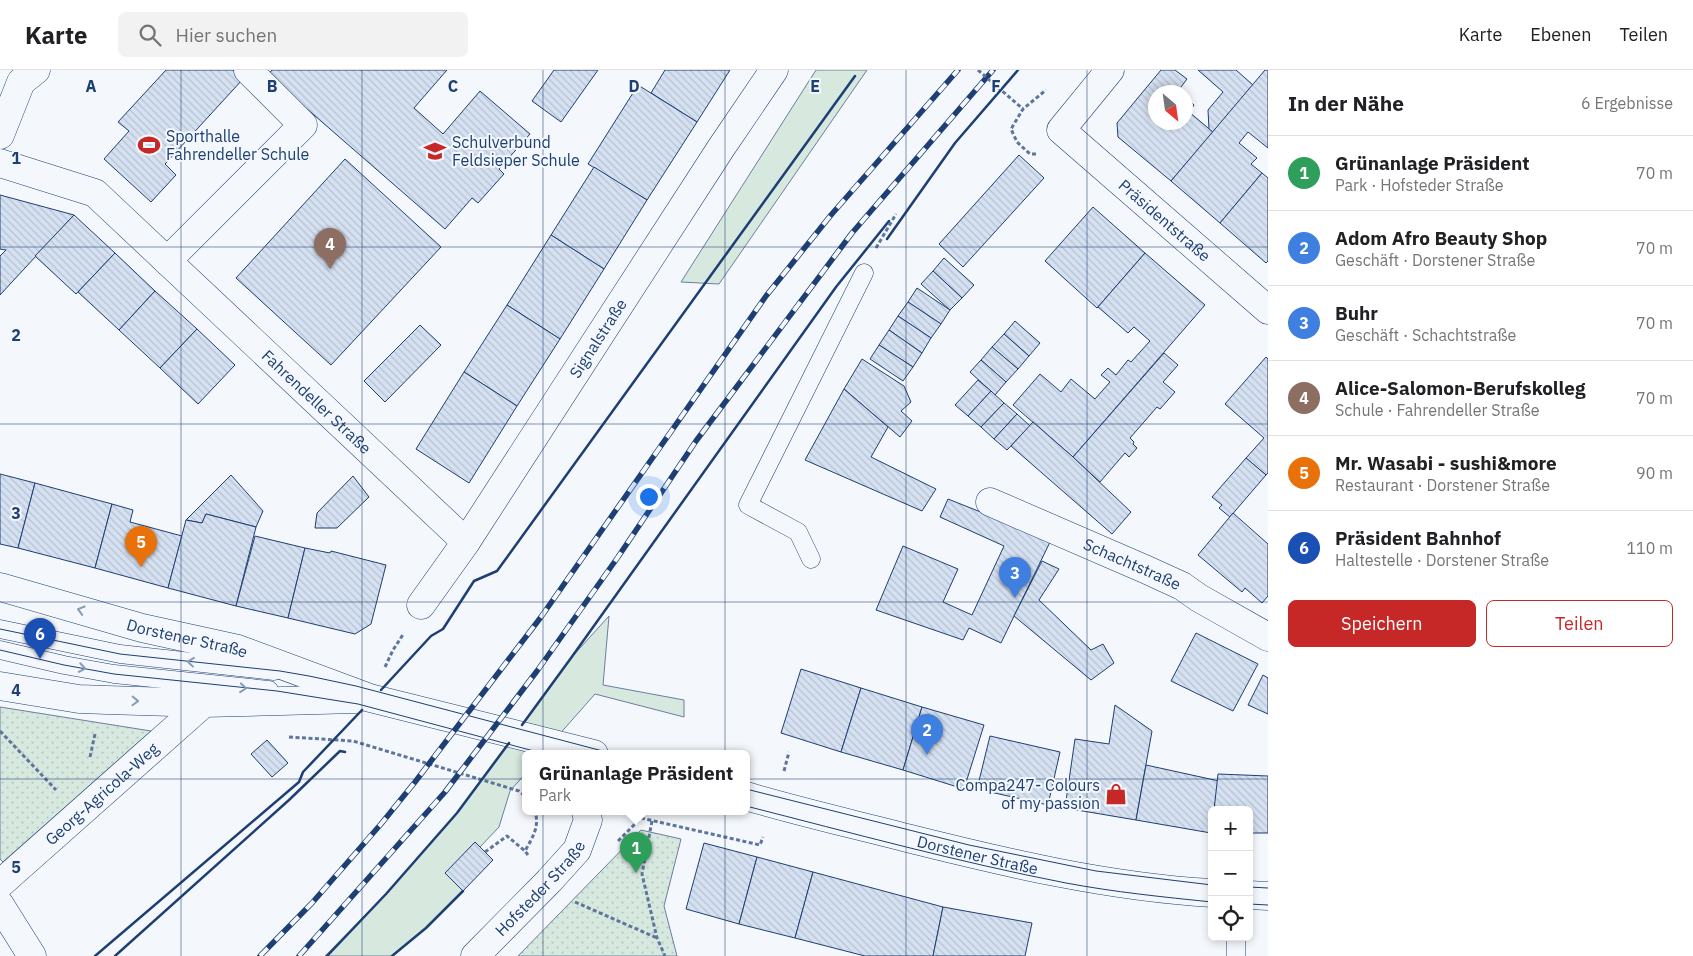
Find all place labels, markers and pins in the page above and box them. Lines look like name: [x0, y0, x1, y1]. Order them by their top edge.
place label: Sporthalle Fahrendeller Schule: [166, 126, 310, 164]
sports icon: Sporthalle Fahrendeller Schule: [136, 132, 162, 158]
place label: Schulverbund Feldsieper Schule: [452, 132, 580, 170]
school or university icon: Schulverbund Feldsieper Schule: [422, 138, 448, 164]
pin: 4: [314, 228, 346, 269]
pin: 5: [125, 526, 157, 567]
pin: 3: [999, 557, 1031, 598]
pin: 6: [24, 618, 56, 659]
pin: 2: [911, 714, 943, 755]
place label: Compa247- Colours of my passion: [955, 775, 1100, 813]
shop icon: Compa247- Colours of my passion: [1103, 781, 1129, 807]
pin: 1: [620, 832, 652, 873]

